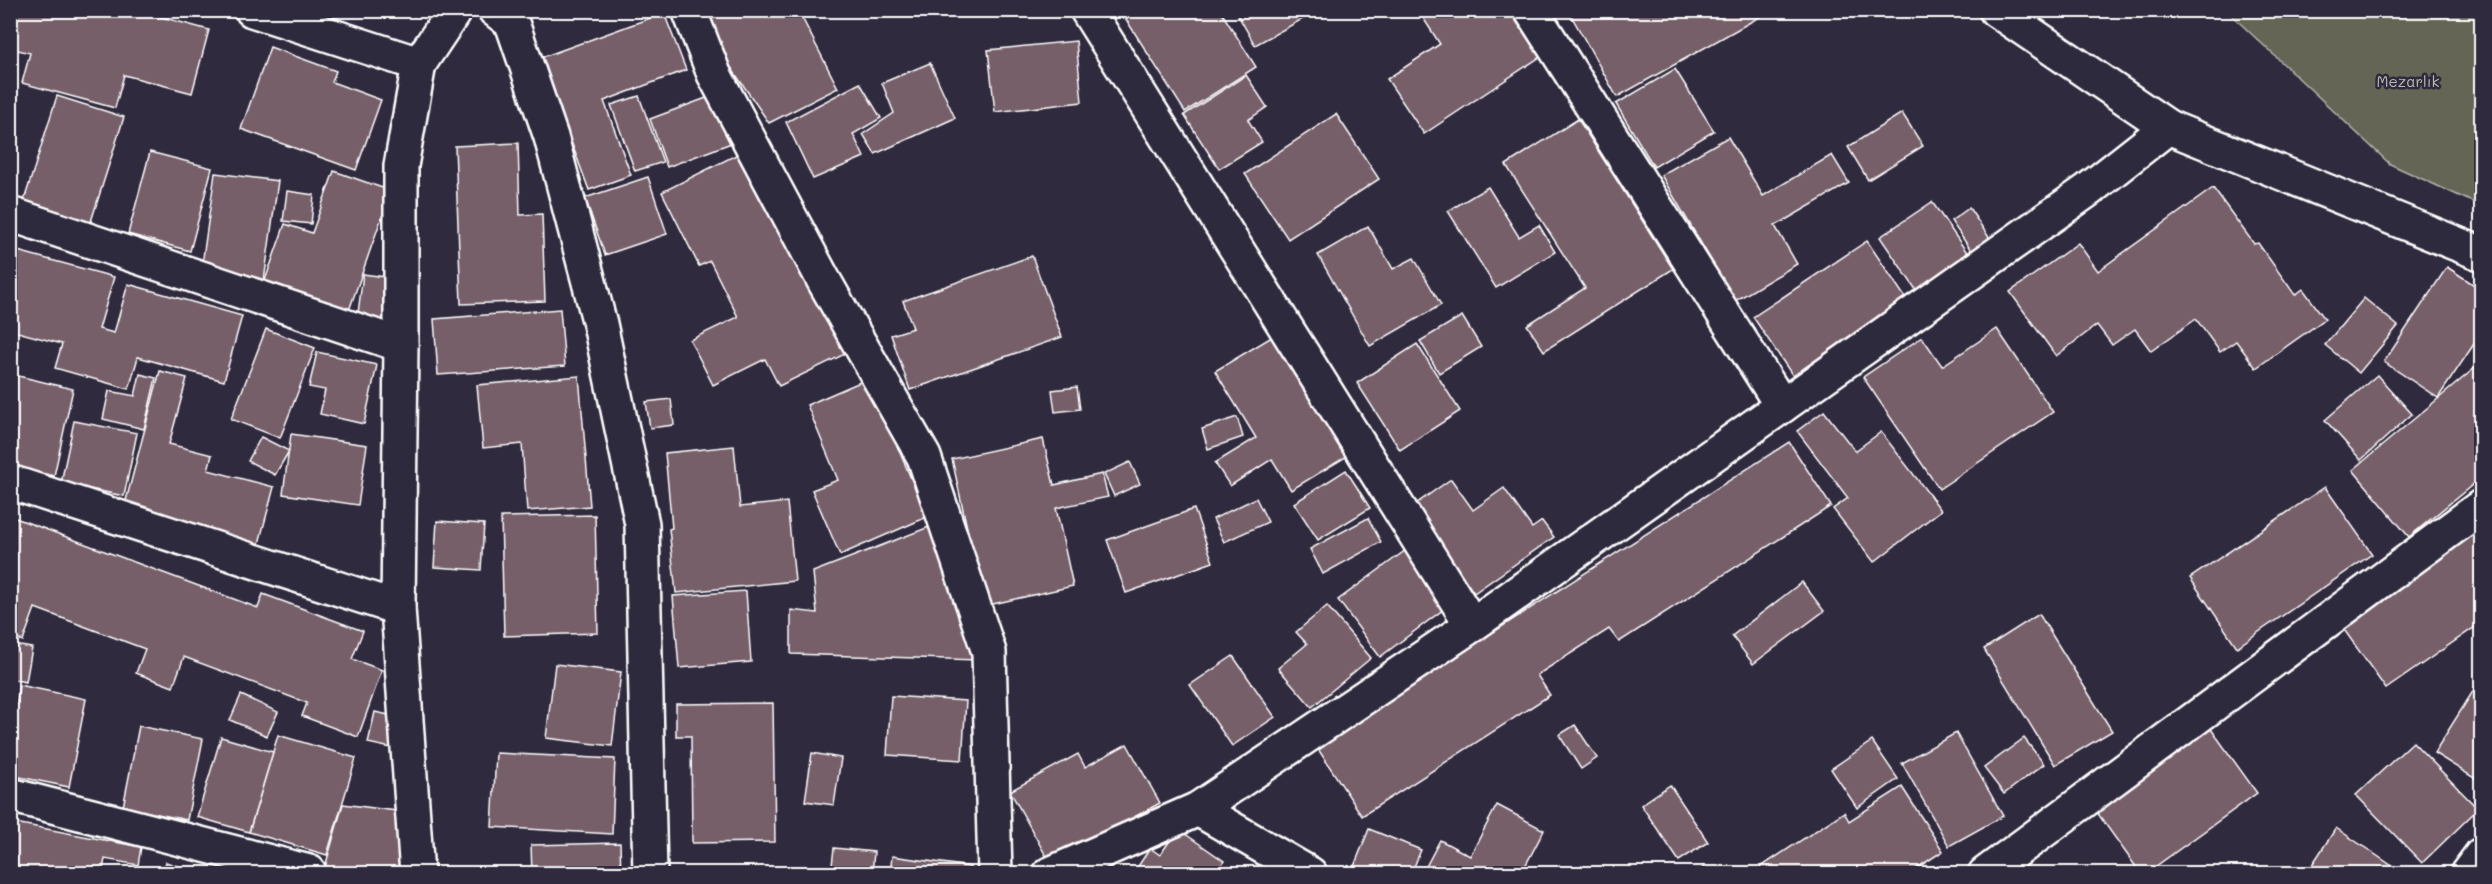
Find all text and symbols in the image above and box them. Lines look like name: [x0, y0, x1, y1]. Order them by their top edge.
park label: Mezarlık: [2377, 71, 2439, 91]

